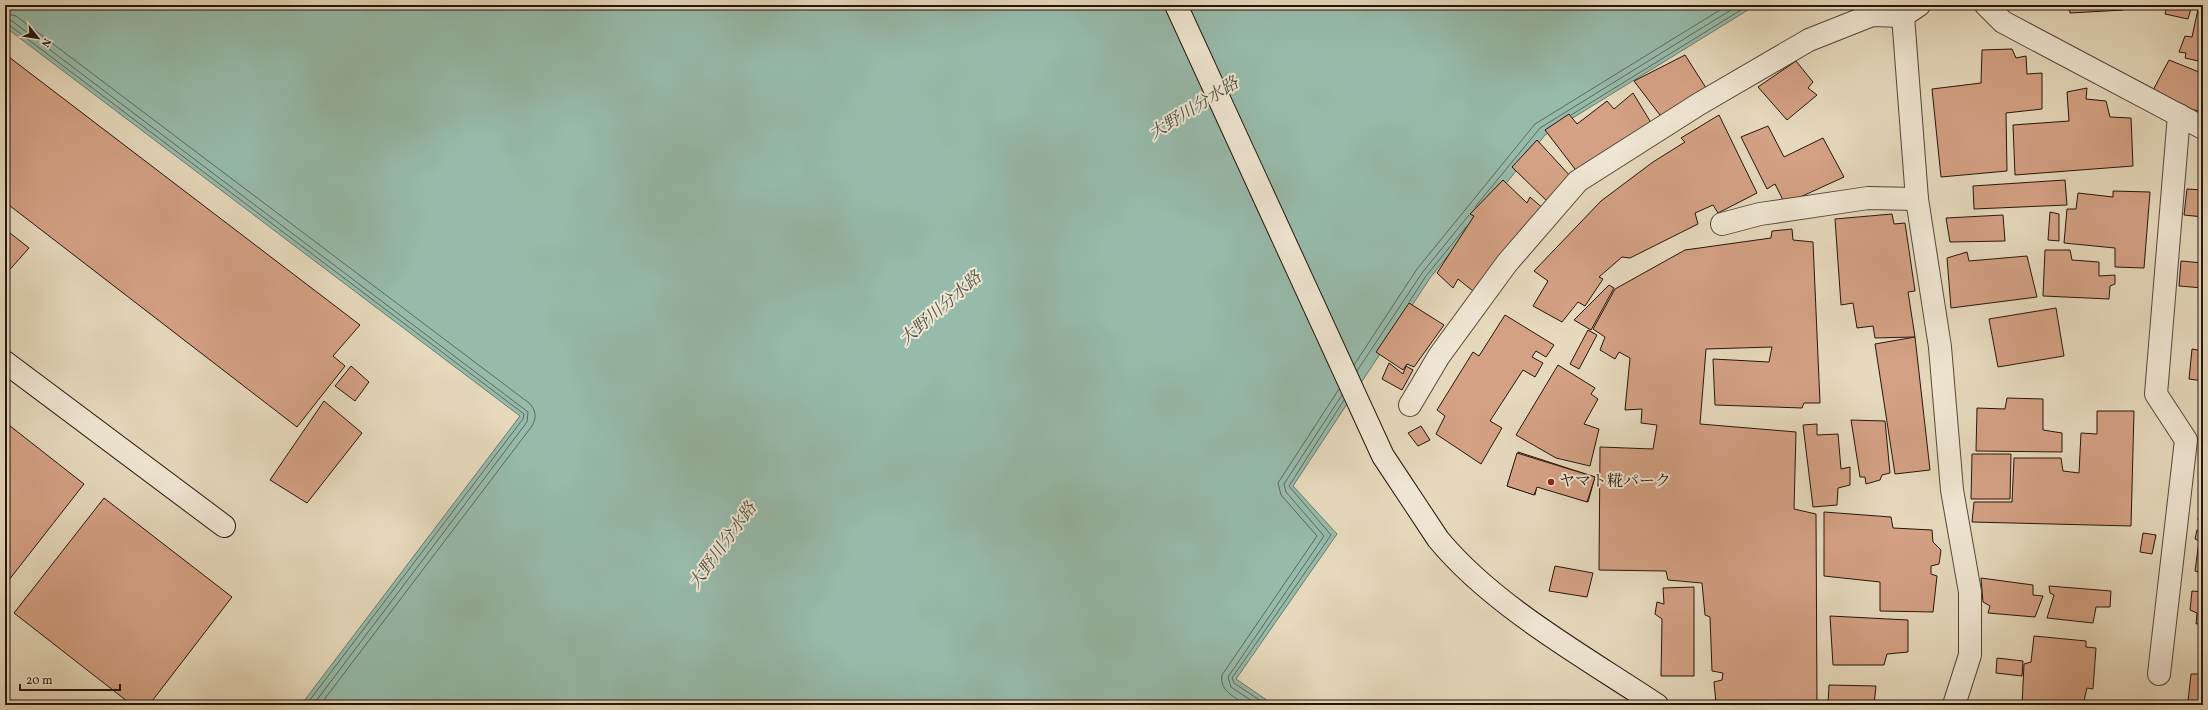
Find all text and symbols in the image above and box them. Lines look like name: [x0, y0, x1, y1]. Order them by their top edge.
north arrow: [18, 18, 58, 58]
text: N: [37, 35, 54, 49]
water label: 大野川分水路: [1145, 72, 1244, 146]
water label: 大野川分水路: [895, 266, 988, 351]
place label: ヤマト糀パーク: [1559, 471, 1671, 493]
marker: ヤマト糀パーク: [1546, 477, 1556, 487]
water label: 大野川分水路: [684, 497, 763, 594]
scale bar: [20, 666, 120, 692]
text: 20 m: [26, 673, 53, 689]

